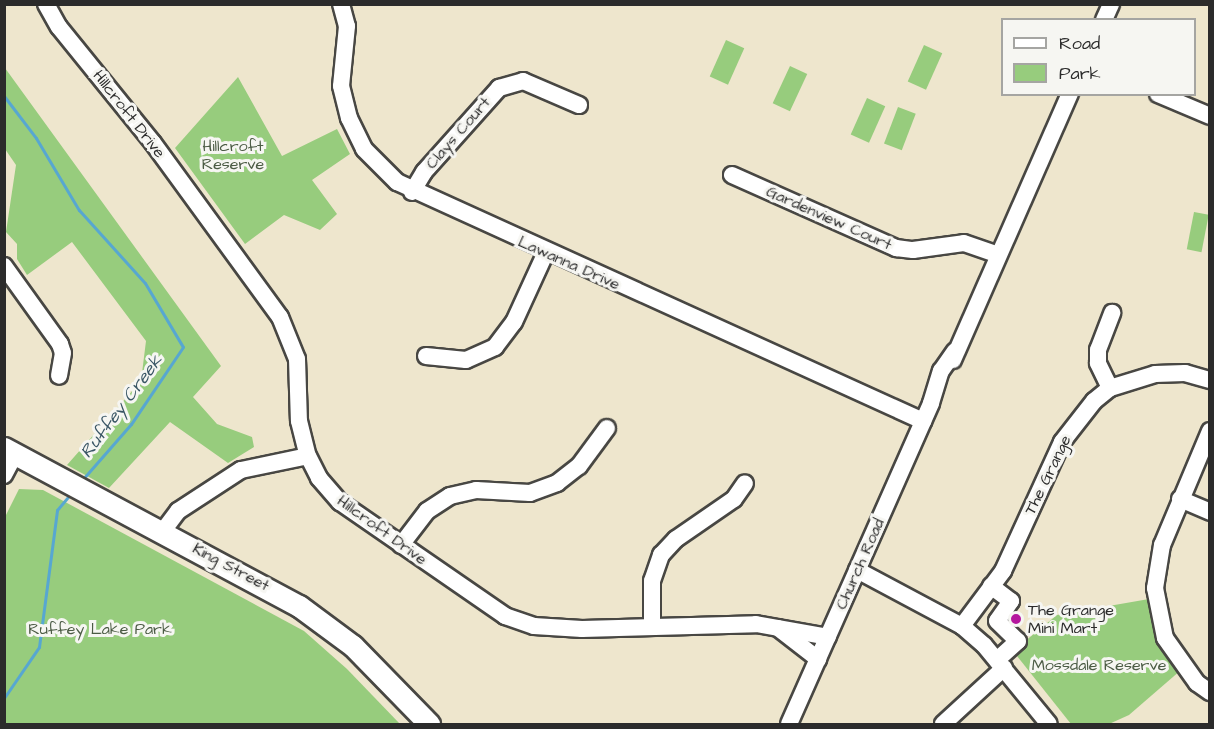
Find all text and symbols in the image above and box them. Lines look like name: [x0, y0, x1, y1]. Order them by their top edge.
legend: [1001, 18, 1196, 96]
text: Road: [1059, 31, 1100, 56]
text: Park: [1059, 61, 1101, 86]
street label: Hillcroft Drive: [89, 66, 169, 162]
street label: Clays Court: [422, 93, 494, 173]
park label: Hillcroft Reserve: [202, 136, 264, 174]
street label: Gardenview Court: [763, 182, 895, 254]
street label: Lawanna Drive: [515, 232, 623, 294]
water label: Ruffey Creek: [76, 351, 168, 463]
street label: The Grange: [1021, 432, 1075, 518]
street label: Hillcroft Drive: [333, 491, 431, 569]
street label: Church Road: [831, 516, 889, 612]
street label: King Street: [189, 539, 273, 595]
place label: The Grange Mini Mart: [1028, 600, 1114, 638]
marker: The Grange Mini Mart: [1009, 612, 1023, 626]
park label: Ruffey Lake Park: [28, 619, 172, 639]
park label: Mossdale Reserve: [1032, 655, 1166, 675]

